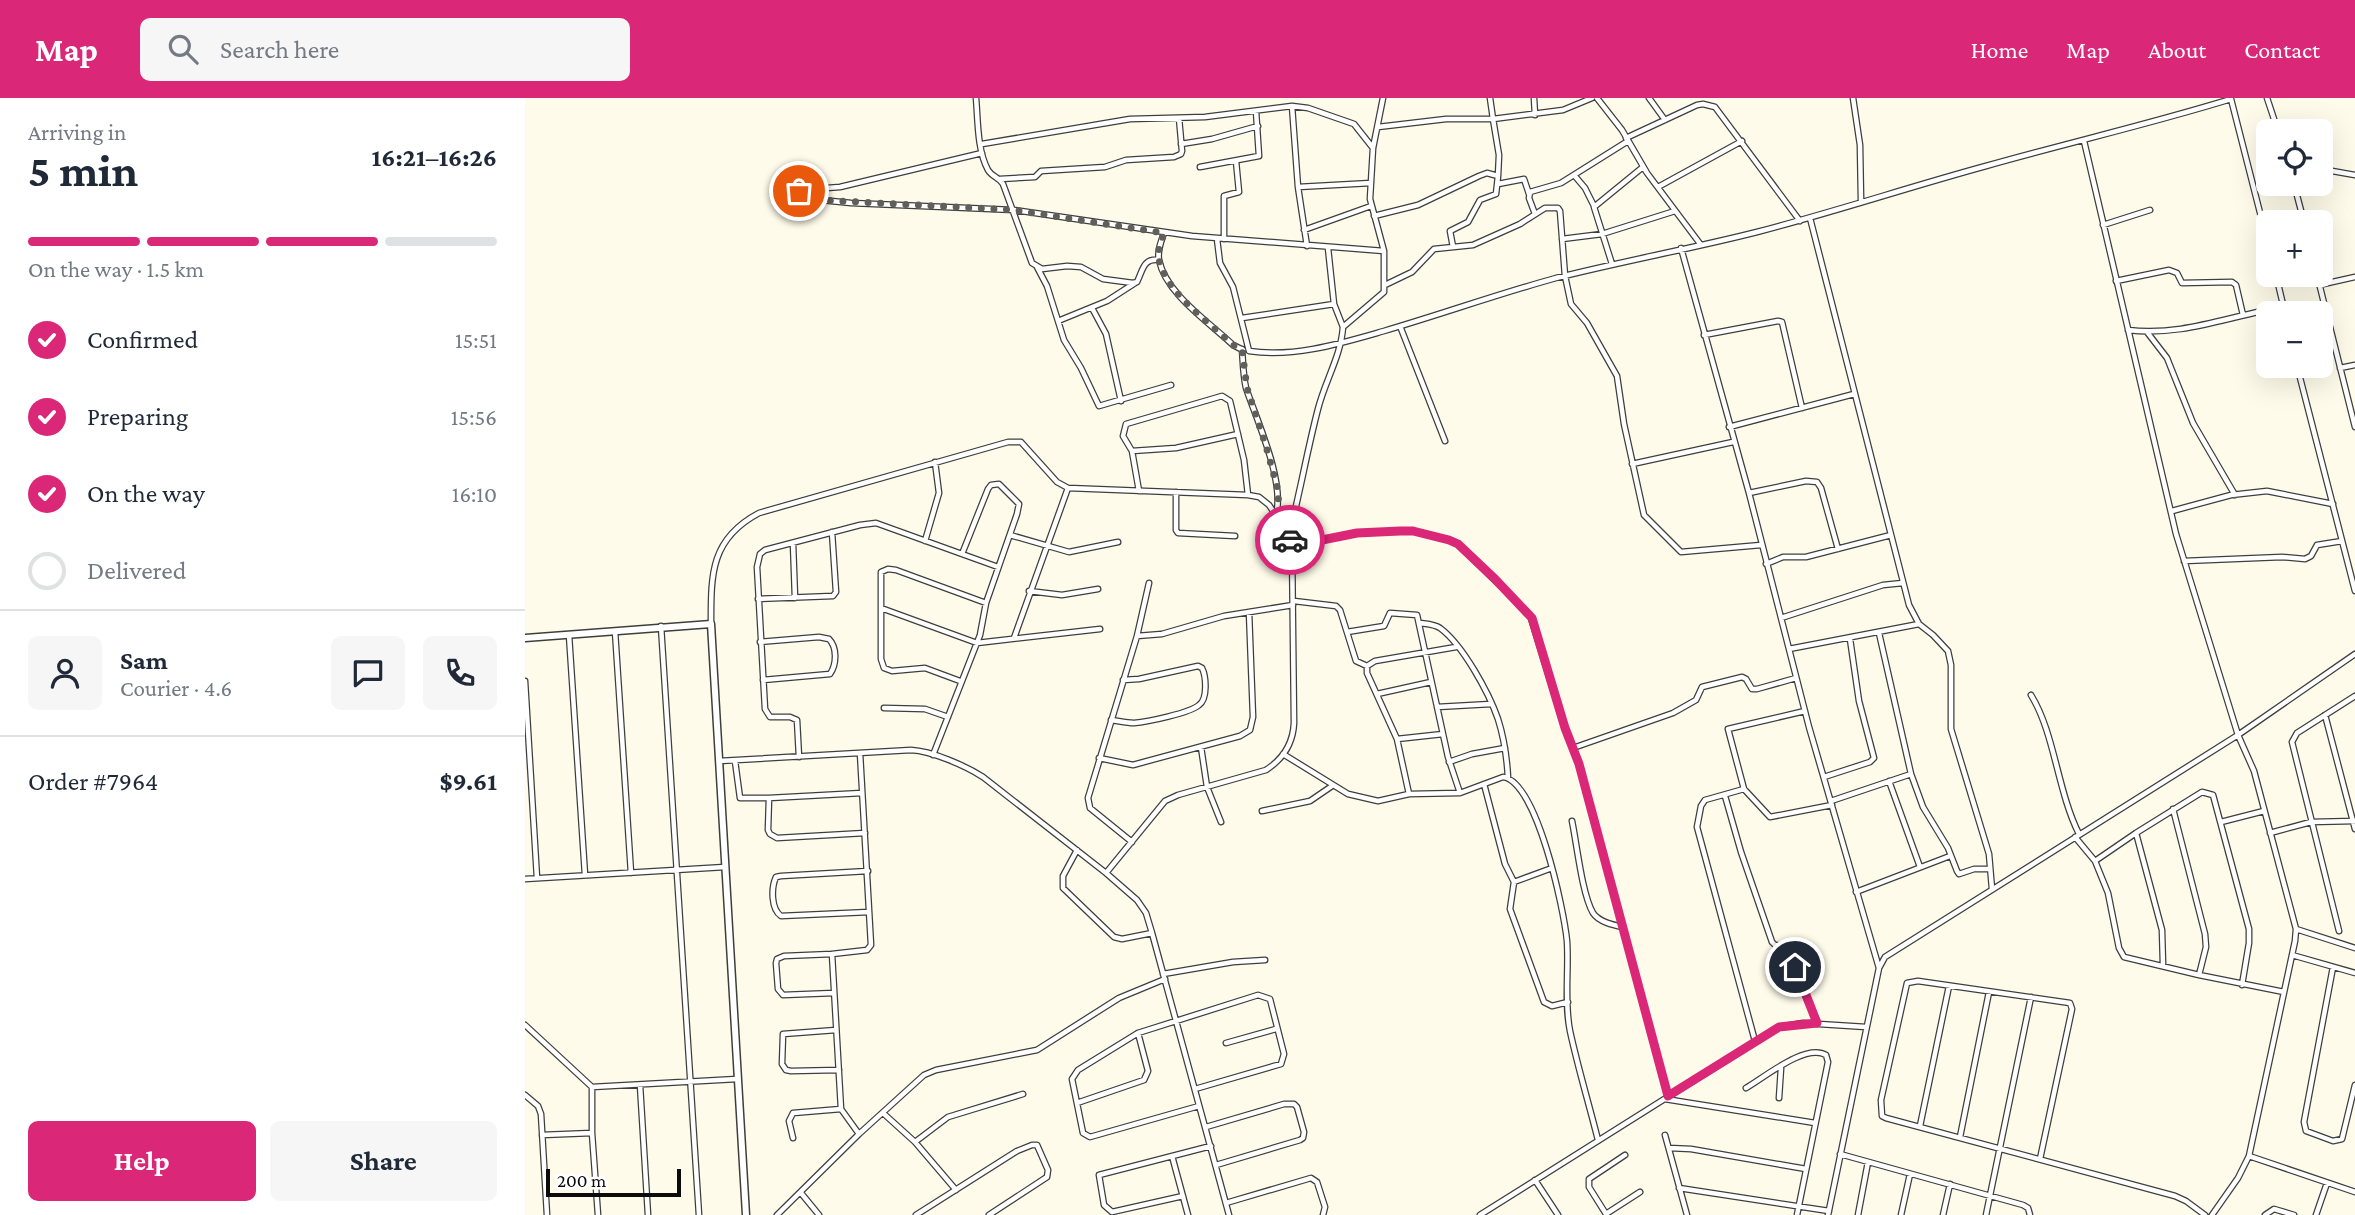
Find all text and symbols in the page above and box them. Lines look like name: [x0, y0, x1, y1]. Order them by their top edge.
search box: [140, 18, 630, 81]
icon: search: [164, 30, 202, 68]
text: Map: [35, 31, 98, 68]
text: Search here: [220, 35, 339, 64]
text: Home: [1971, 36, 2028, 63]
text: Map: [2066, 36, 2110, 63]
text: About: [2148, 36, 2206, 63]
text: Contact: [2244, 36, 2320, 63]
text: Arriving in: [28, 119, 126, 145]
map controls: [2256, 119, 2333, 378]
button: locate: [2256, 119, 2333, 196]
text: 16:21–16:26: [372, 143, 497, 172]
text: 5 min: [28, 145, 138, 196]
pin: [769, 161, 829, 221]
icon: bag: [780, 172, 818, 210]
button: +: [2256, 210, 2333, 287]
text: On the way · 1.5 km: [28, 256, 204, 282]
button: −: [2256, 301, 2333, 378]
icon: check: [28, 321, 66, 359]
text: Confirmed: [87, 325, 198, 354]
text: 15:51: [455, 327, 497, 353]
icon: check: [28, 398, 66, 436]
text: Preparing: [87, 402, 188, 431]
text: 15:56: [451, 404, 497, 430]
icon: check: [28, 475, 66, 513]
text: On the way: [87, 479, 205, 508]
text: 16:10: [452, 481, 497, 507]
courier: [1255, 505, 1325, 575]
icon: car: [1271, 521, 1309, 559]
text: Delivered: [87, 556, 186, 585]
button: person: [28, 636, 102, 710]
button: chat: [331, 636, 405, 710]
button: phone: [423, 636, 497, 710]
text: Sam: [120, 646, 168, 675]
text: Courier · 4.6: [120, 675, 232, 701]
text: Order #7964: [28, 767, 158, 796]
text: $9.61: [440, 767, 497, 796]
pin: [1765, 937, 1825, 997]
icon: home: [1776, 948, 1814, 986]
button: Help: [28, 1121, 256, 1201]
button: Share: [270, 1121, 497, 1201]
scale bar: [546, 1166, 681, 1198]
text: 200 m: [557, 1170, 606, 1191]

